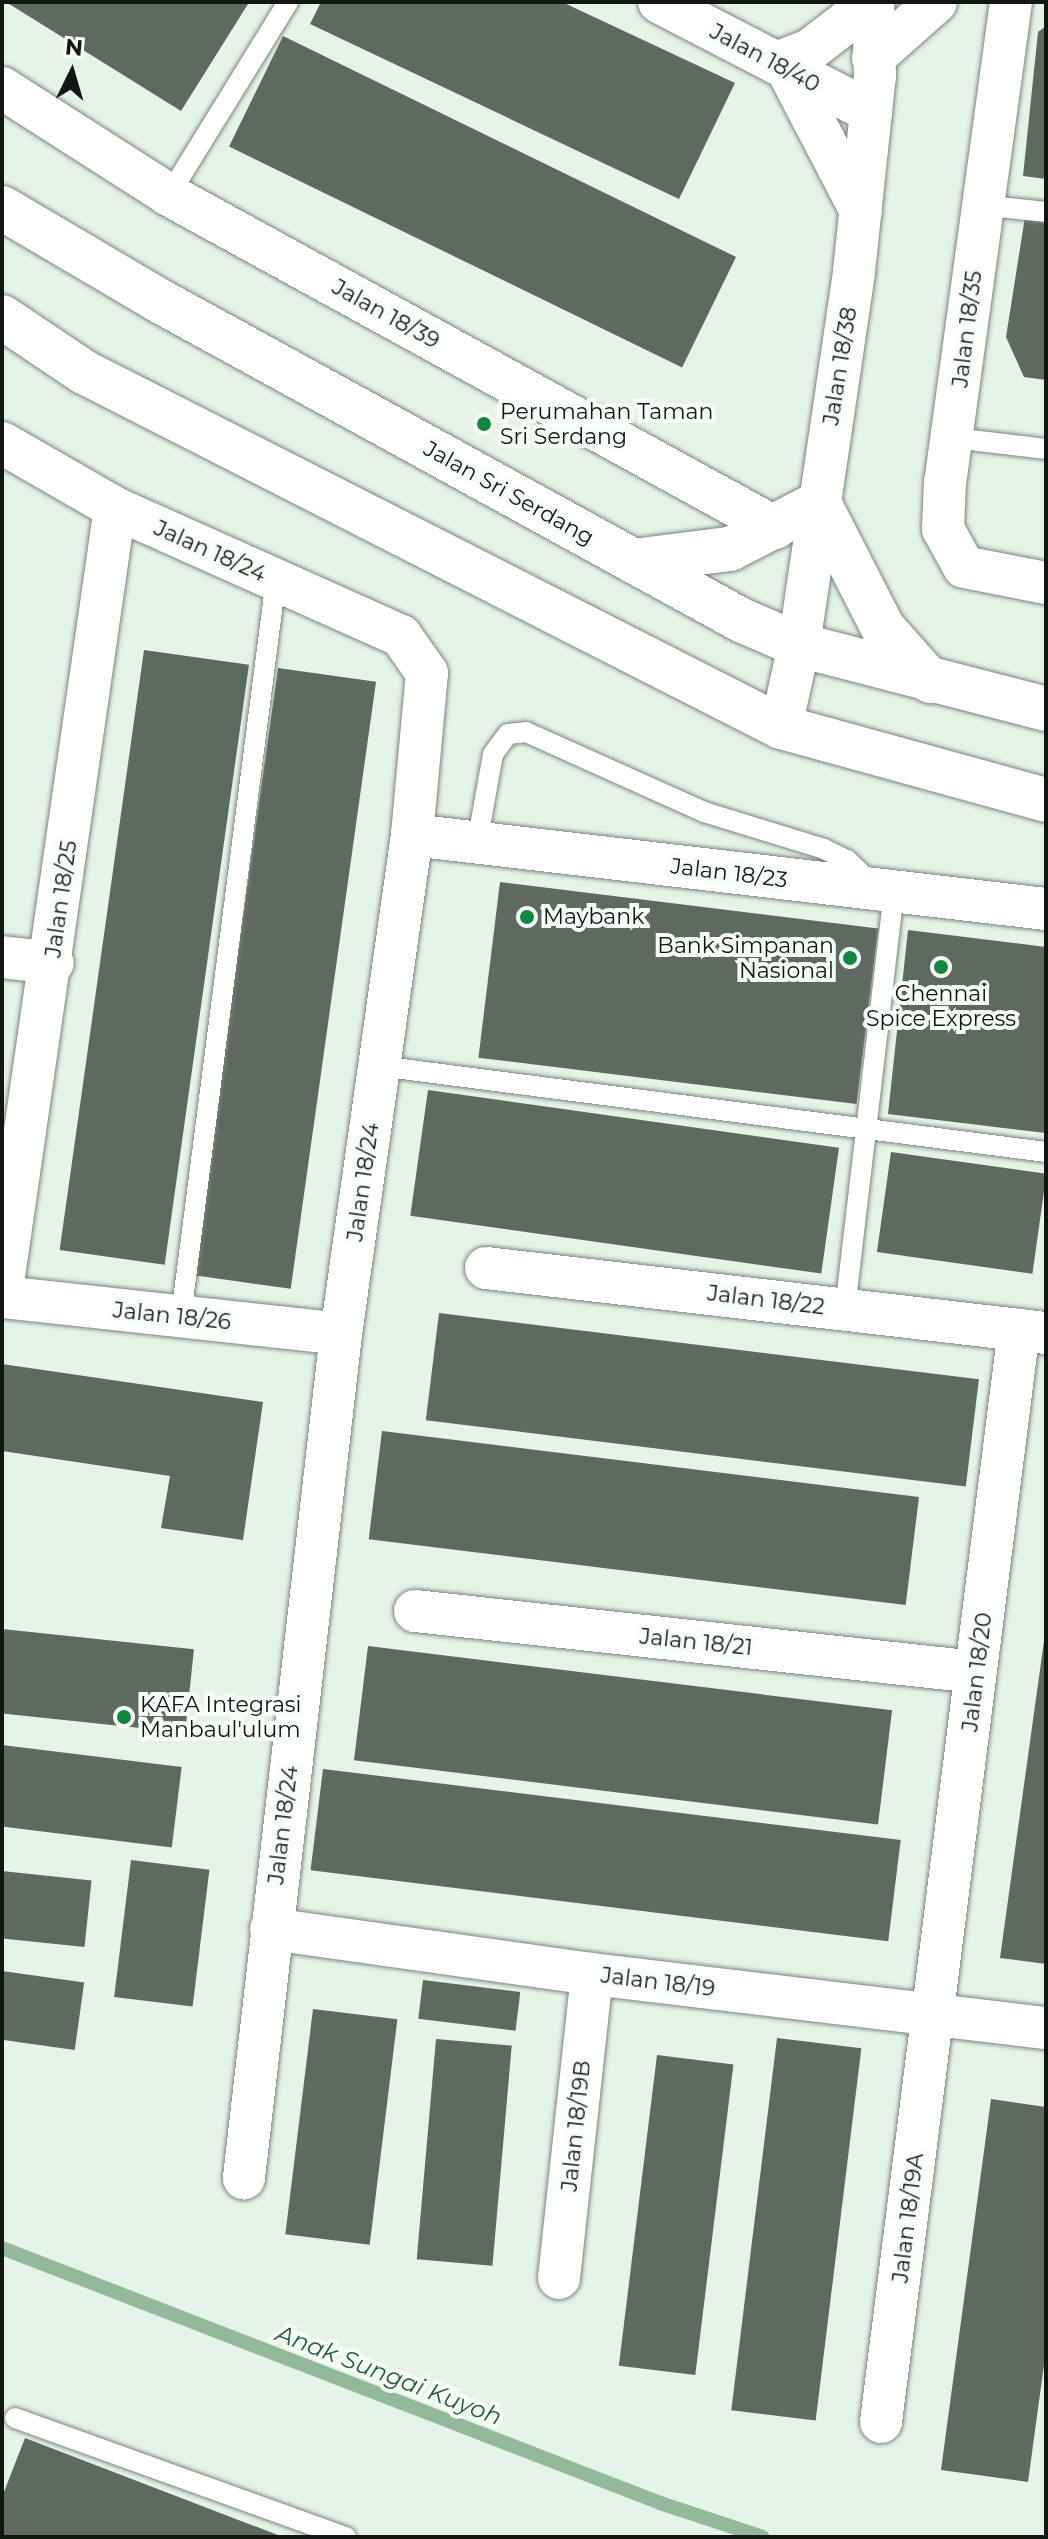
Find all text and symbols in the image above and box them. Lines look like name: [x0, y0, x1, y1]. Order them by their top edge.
street label: Jalan 18/40: [706, 18, 824, 98]
north arrow: [32, 32, 112, 112]
text: N: [64, 33, 84, 62]
street label: Jalan 18/35: [947, 269, 987, 389]
street label: Jalan 18/39: [328, 274, 444, 354]
street label: Jalan 18/38: [818, 305, 862, 427]
place label: Perumahan Taman Sri Serdang: [500, 398, 713, 450]
marker: Perumahan Taman Sri Serdang: [475, 415, 493, 433]
street label: Jalan Sri Serdang: [419, 435, 599, 551]
street label: Jalan 18/24: [150, 515, 270, 587]
street label: Jalan 18/25: [40, 839, 82, 959]
street label: Jalan 18/23: [669, 853, 789, 893]
place label: Maybank: [543, 904, 644, 930]
marker: Maybank: [518, 908, 536, 926]
place label: Bank Simpanan Nasional: [657, 932, 834, 984]
marker: Bank Simpanan Nasional: [841, 949, 859, 967]
marker: Chennai Spice Express: [932, 958, 950, 976]
place label: Chennai Spice Express: [866, 980, 1016, 1032]
street label: Jalan 18/24: [342, 1121, 384, 1243]
street label: Jalan 18/22: [706, 1280, 826, 1320]
street label: Jalan 18/26: [112, 1297, 232, 1335]
street label: Jalan 18/20: [957, 1611, 997, 1733]
street label: Jalan 18/21: [638, 1623, 754, 1661]
place label: KAFA Integrasi Manbaul'ulum: [140, 1691, 302, 1742]
marker: KAFA Integrasi Manbaul'ulum: [115, 1708, 133, 1726]
street label: Jalan 18/24: [263, 1764, 303, 1886]
street label: Jalan 18/19: [599, 1962, 717, 2002]
street label: Jalan 18/19B: [556, 2059, 596, 2193]
street label: Jalan 18/19A: [887, 2152, 929, 2284]
water label: Anak Sungai Kuyoh: [272, 2319, 506, 2431]

